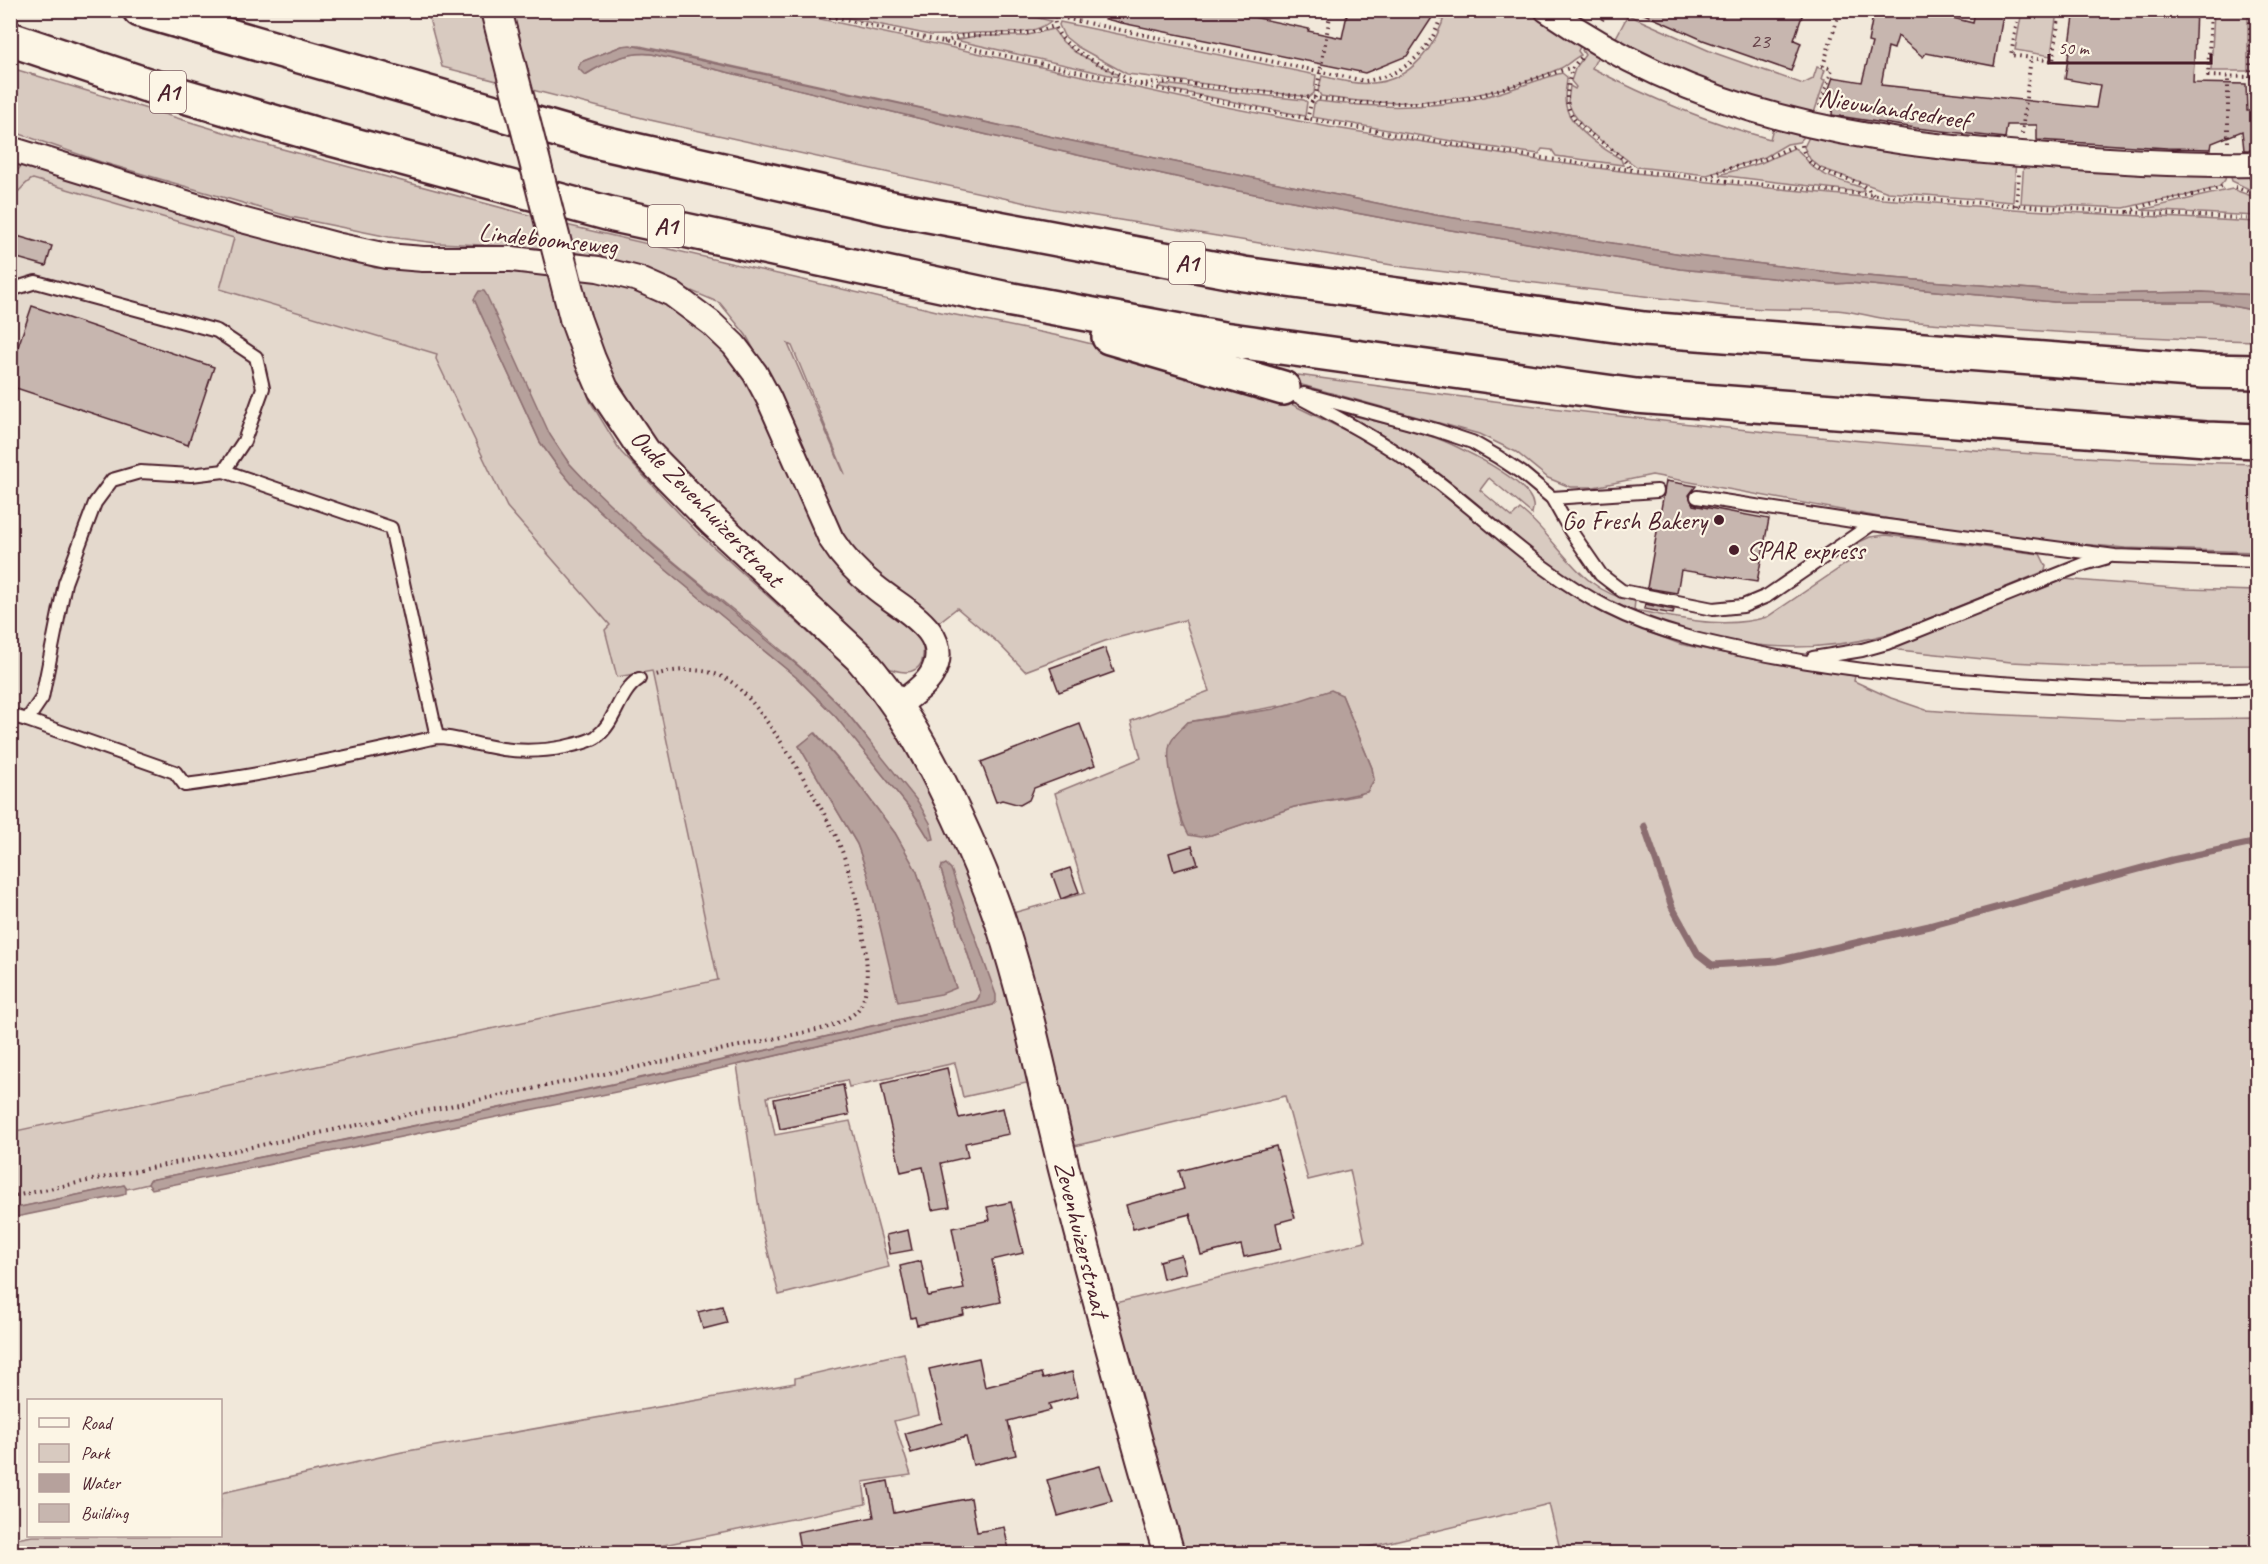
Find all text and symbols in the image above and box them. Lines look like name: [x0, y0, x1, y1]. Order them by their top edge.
house number: 23: [1750, 27, 1772, 55]
scale bar: [2049, 27, 2211, 65]
text: 50 m: [2058, 37, 2091, 59]
road number: A1: [150, 71, 186, 113]
street label: Nieuwlandsedreef: [1817, 81, 1977, 138]
road number: A1: [648, 205, 684, 247]
street label: Lindeboomseweg: [477, 215, 621, 263]
road number: A1: [1169, 242, 1205, 284]
street label: Oude Zevenhuizerstraat: [623, 422, 793, 596]
place label: Go Fresh Bakery: [1562, 504, 1709, 537]
marker: Go Fresh Bakery: [1712, 513, 1726, 527]
place label: SPAR express: [1746, 534, 1867, 567]
marker: SPAR express: [1727, 543, 1741, 557]
street label: Zevenhuizerstraat: [1047, 1158, 1118, 1324]
legend: [27, 1399, 222, 1537]
text: Road: [81, 1412, 114, 1434]
text: Park: [81, 1442, 111, 1464]
text: Water: [81, 1472, 122, 1494]
text: Building: [81, 1502, 130, 1524]

